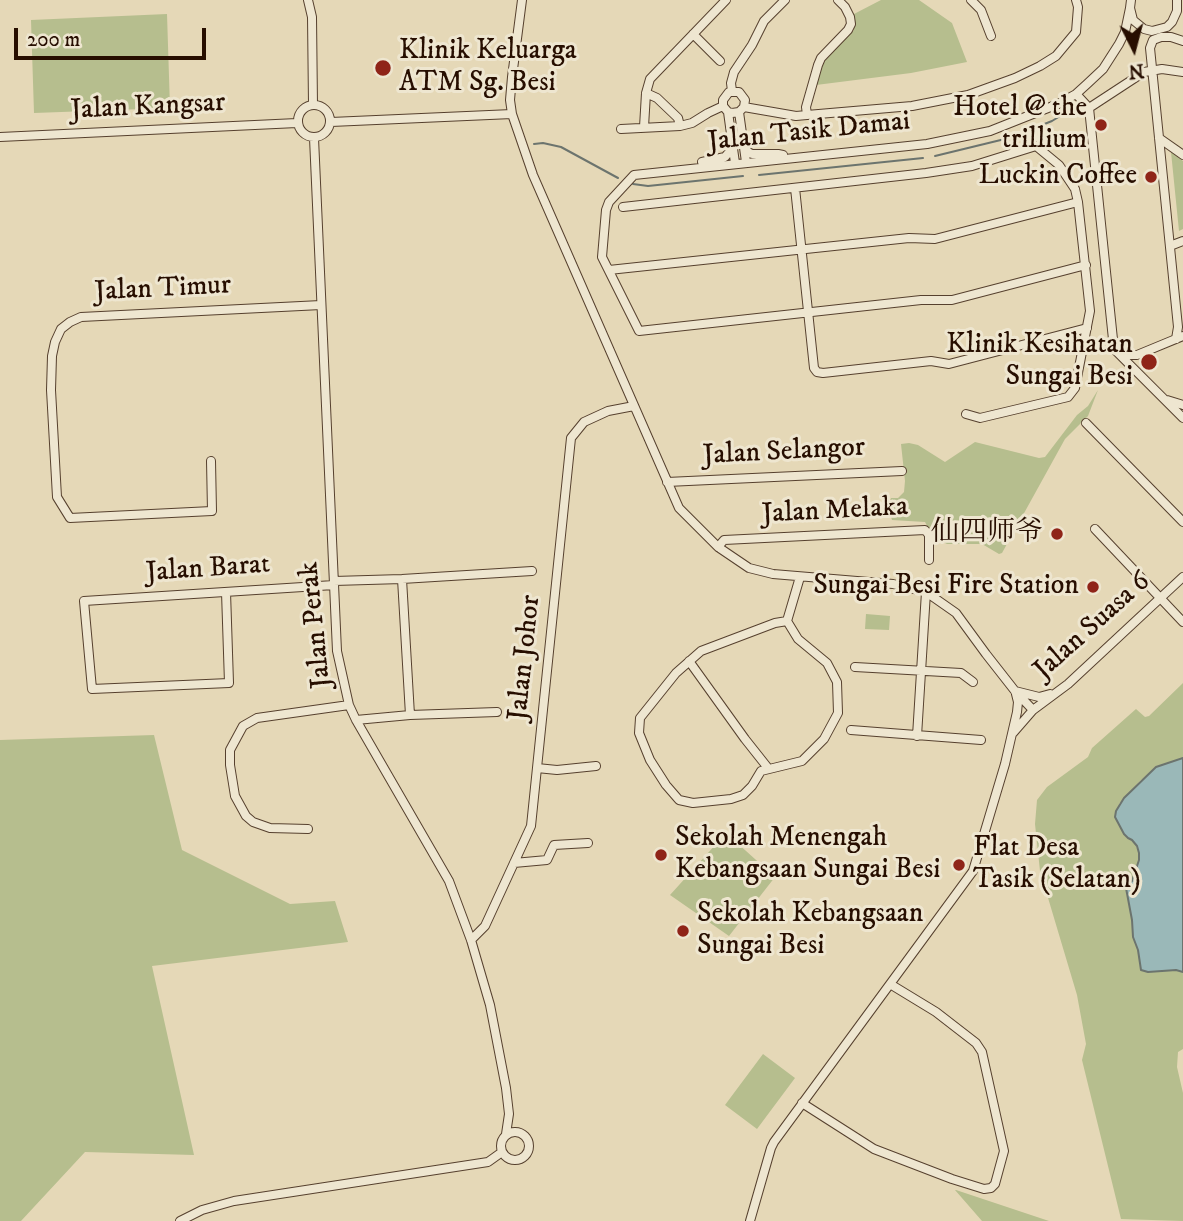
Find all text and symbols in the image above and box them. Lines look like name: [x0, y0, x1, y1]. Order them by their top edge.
scale bar: [18, 14, 210, 58]
north arrow: [1099, 14, 1169, 84]
text: 200 m: [27, 27, 80, 53]
place label: Klinik Keluarga ATM Sg. Besi: [399, 35, 577, 101]
marker: Klinik Keluarga ATM Sg. Besi: [373, 58, 393, 78]
text: N: [1127, 58, 1145, 83]
street label: Jalan Kangsar: [70, 87, 226, 129]
place label: Hotel @ the trillium: [953, 92, 1087, 158]
street label: Jalan Tasik Damai: [706, 106, 912, 160]
marker: Hotel @ the trillium: [1093, 117, 1109, 133]
place label: Luckin Coffee: [978, 160, 1137, 194]
marker: Luckin Coffee: [1143, 169, 1159, 185]
street label: Jalan Timur: [94, 270, 232, 310]
place label: Klinik Kesihatan Sungai Besi: [946, 329, 1133, 395]
marker: Klinik Kesihatan Sungai Besi: [1139, 352, 1159, 372]
street label: Jalan Selangor: [702, 432, 866, 474]
street label: Jalan Melaka: [761, 491, 909, 533]
place label: 仙四师爷: [931, 517, 1043, 551]
marker: 仙四师爷: [1049, 526, 1065, 542]
street label: Jalan Barat: [145, 549, 271, 591]
street label: Jalan Perak: [294, 560, 340, 690]
street label: Jalan Suasa 6: [1028, 566, 1158, 688]
place label: Sungai Besi Fire Station: [813, 570, 1079, 604]
marker: Sungai Besi Fire Station: [1085, 579, 1101, 595]
street label: Jalan Johor: [503, 594, 549, 722]
place label: Sekolah Menengah Kebangsaan Sungai Besi: [675, 822, 940, 888]
place label: Flat Desa Tasik (Selatan): [973, 832, 1141, 898]
marker: Sekolah Menengah Kebangsaan Sungai Besi: [653, 847, 669, 863]
marker: Flat Desa Tasik (Selatan): [951, 857, 967, 873]
place label: Sekolah Kebangsaan Sungai Besi: [697, 898, 923, 964]
marker: Sekolah Kebangsaan Sungai Besi: [675, 923, 691, 939]

